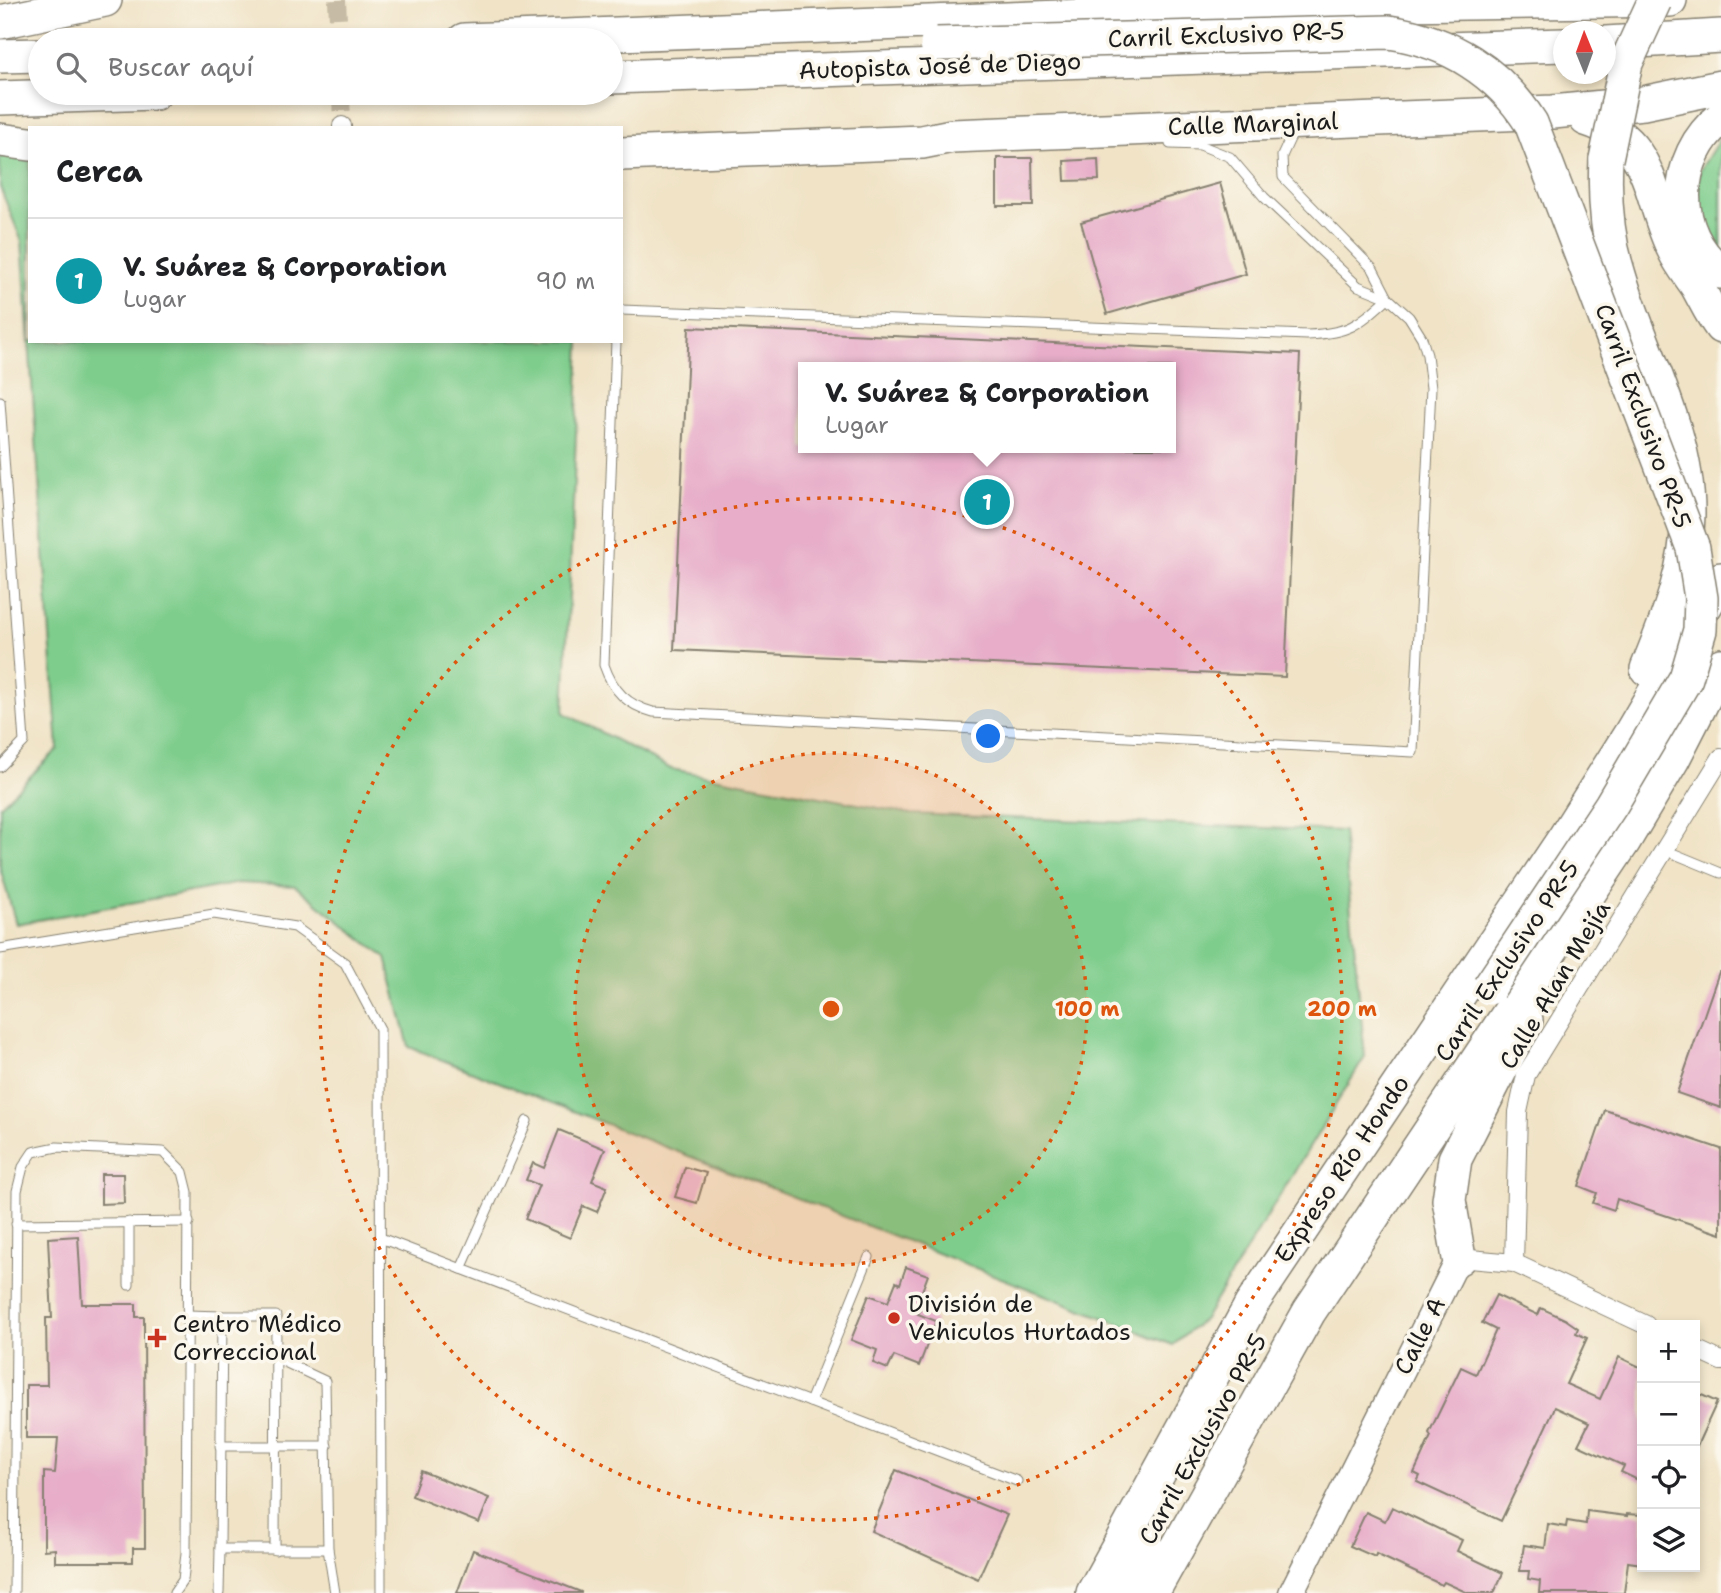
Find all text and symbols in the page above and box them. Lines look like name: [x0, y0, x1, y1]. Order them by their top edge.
street label: Carril Exclusivo PR-5: [1107, 15, 1345, 55]
north arrow: [1553, 21, 1616, 84]
search box: [28, 28, 623, 105]
street label: Autopista José de Diego: [798, 45, 1082, 87]
icon: search: [52, 48, 90, 86]
text: Buscar aquí: [108, 49, 254, 84]
street label: Calle Marginal: [1167, 105, 1340, 143]
text: Cerca: [56, 151, 143, 192]
text: V. Suárez & Corporation: [123, 249, 447, 284]
text: 1: [74, 266, 84, 296]
text: 90 m: [535, 266, 595, 296]
text: Lugar: [123, 284, 187, 314]
street label: Carril Exclusivo PR-5: [1587, 299, 1699, 533]
popup: [798, 362, 1176, 453]
text: V. Suárez & Corporation: [825, 375, 1149, 410]
text: Lugar: [825, 410, 889, 440]
pin: 1: [964, 476, 1010, 528]
your location: [971, 719, 1005, 753]
street label: Carril Exclusivo PR-5: [1428, 854, 1586, 1068]
street label: Calle Alan Mejía: [1492, 895, 1618, 1075]
text: 100 m: [1055, 995, 1119, 1023]
text: 200 m: [1307, 995, 1377, 1023]
centre of rings: [819, 997, 843, 1021]
street label: Expreso Río Hondo: [1267, 1069, 1417, 1269]
place label: División de Vehiculos Hurtados: [908, 1288, 1131, 1348]
street label: Calle A: [1387, 1292, 1453, 1380]
place label: Centro Médico Correccional: [173, 1308, 342, 1368]
marker: División de Vehiculos Hurtados: [886, 1310, 902, 1326]
map controls: [1637, 1320, 1700, 1572]
button: +: [1637, 1320, 1700, 1383]
marker: Centro Médico Correccional: [147, 1328, 167, 1348]
street label: Carril Exclusivo PR-5: [1132, 1328, 1274, 1550]
button: −: [1637, 1383, 1700, 1446]
button: locate: [1637, 1446, 1700, 1509]
button: layers: [1637, 1509, 1700, 1572]

